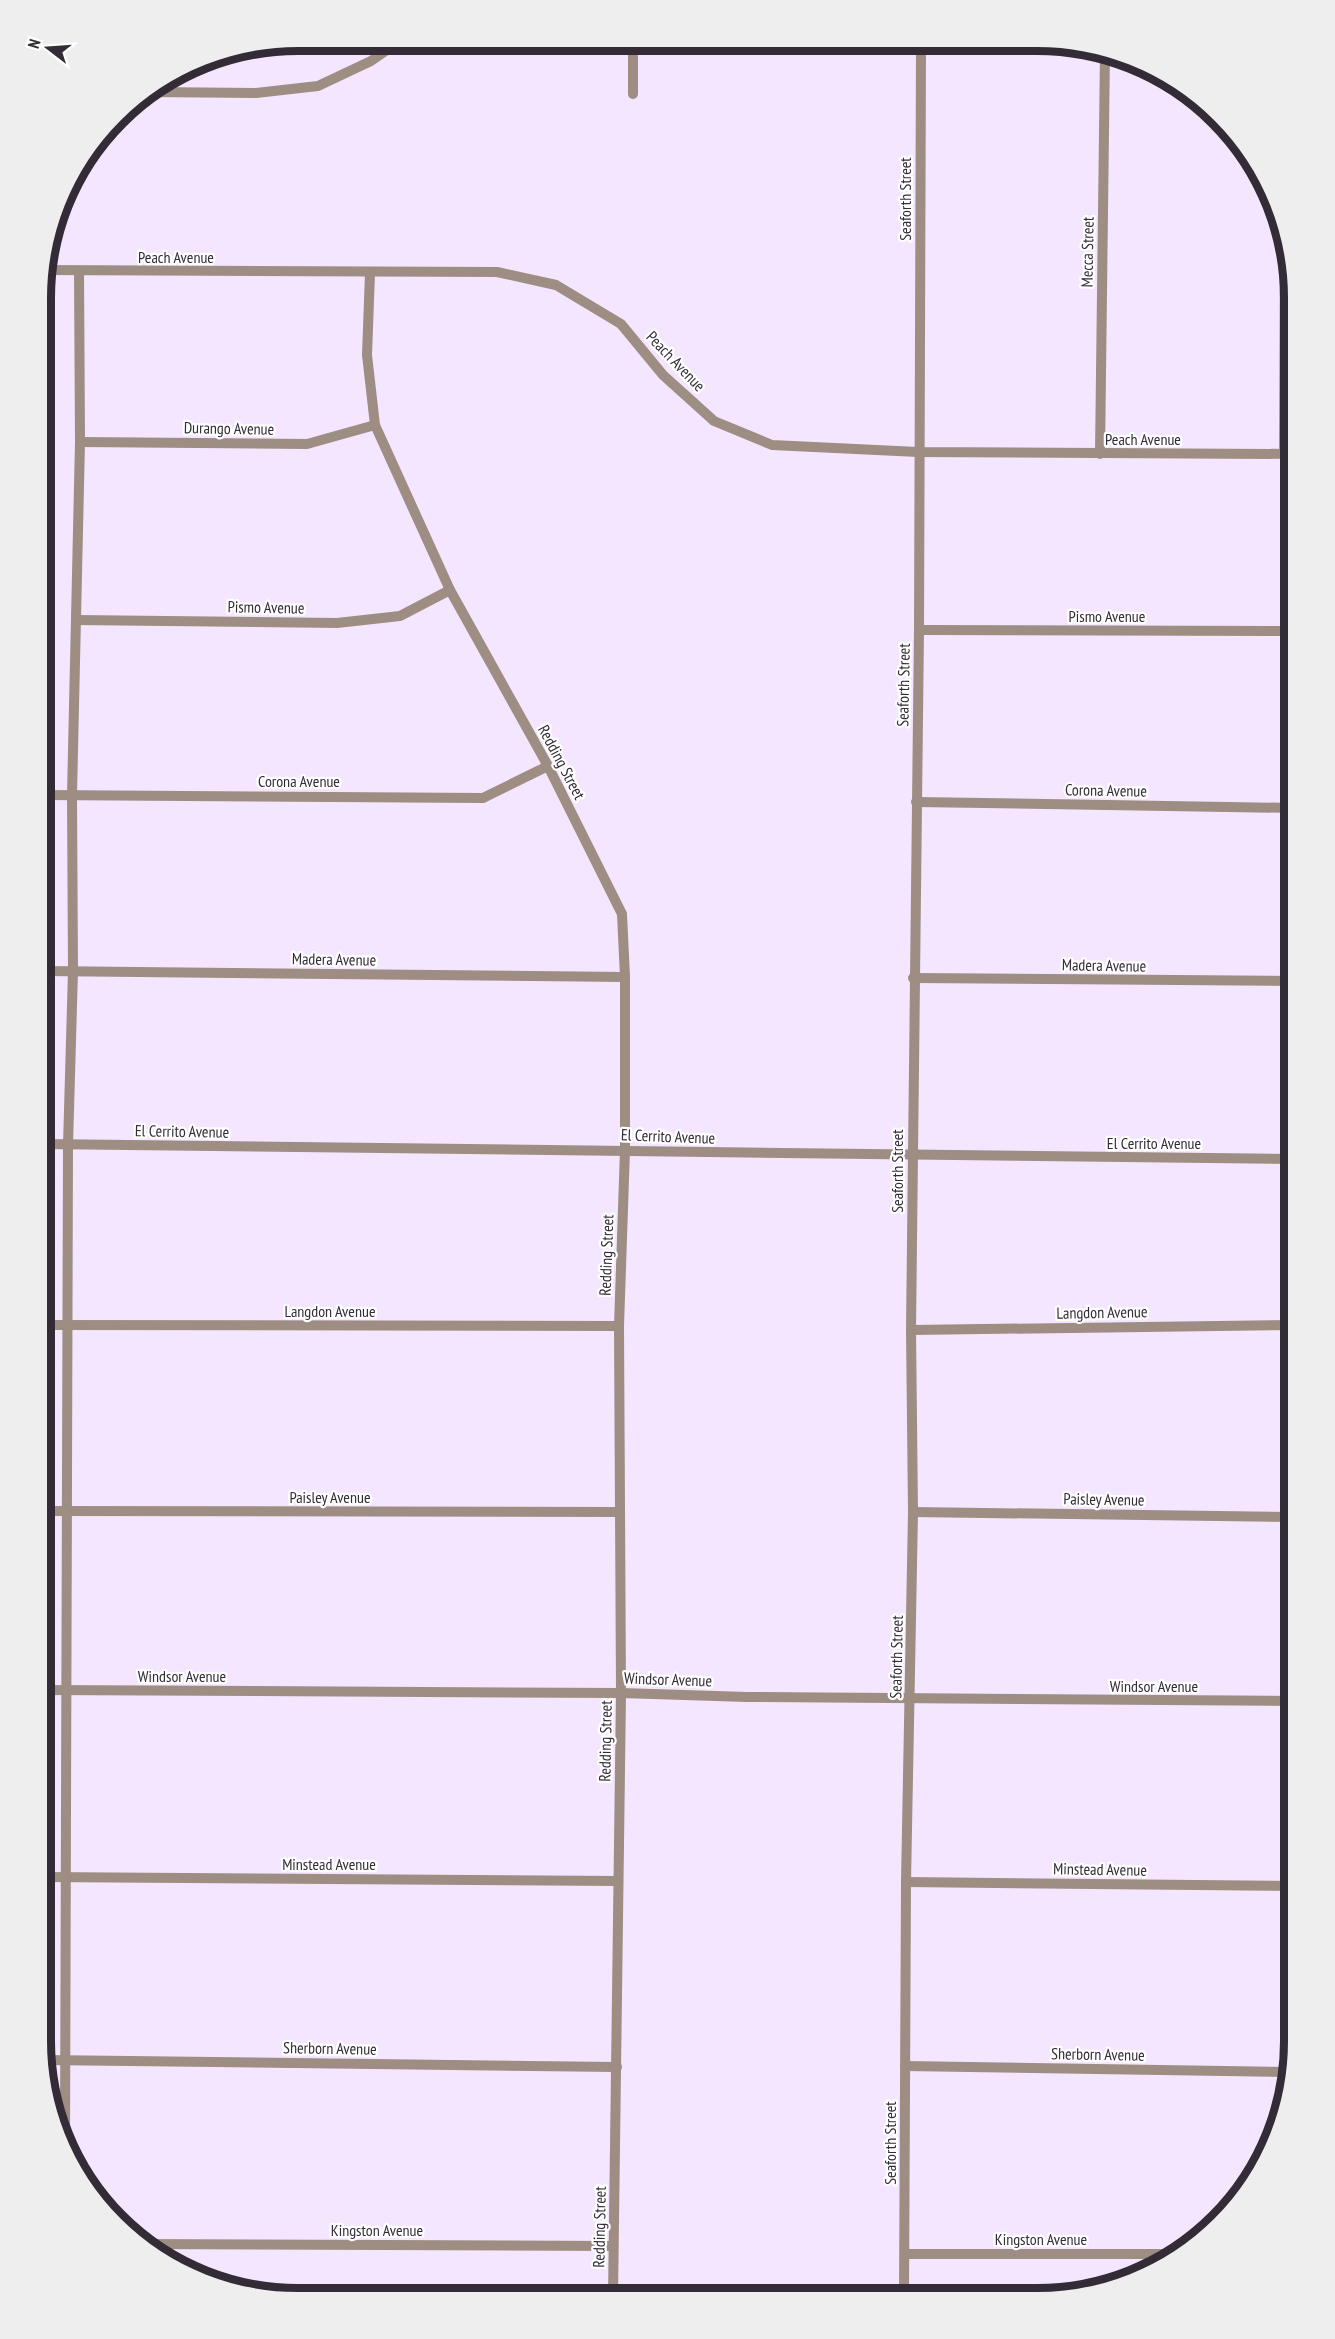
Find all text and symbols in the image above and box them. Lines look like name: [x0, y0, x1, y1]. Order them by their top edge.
north arrow: [18, 18, 78, 78]
text: N: [23, 37, 44, 51]
street label: Seaforth Street: [895, 157, 915, 241]
street label: Mecca Street: [1076, 216, 1098, 288]
street label: Peach Avenue: [138, 247, 214, 267]
street label: Peach Avenue: [642, 327, 710, 395]
street label: Durango Avenue: [184, 417, 274, 439]
street label: Peach Avenue: [1105, 429, 1181, 449]
street label: Pismo Avenue: [227, 596, 305, 618]
street label: Pismo Avenue: [1069, 606, 1145, 626]
street label: Seaforth Street: [892, 643, 914, 727]
street label: Redding Street: [534, 721, 590, 803]
street label: Corona Avenue: [258, 771, 340, 791]
street label: Corona Avenue: [1065, 779, 1147, 801]
street label: Madera Avenue: [292, 948, 376, 970]
street label: Madera Avenue: [1062, 954, 1146, 976]
street label: El Cerrito Avenue: [135, 1120, 229, 1142]
street label: El Cerrito Avenue: [621, 1124, 715, 1148]
street label: Seaforth Street: [887, 1129, 907, 1213]
street label: El Cerrito Avenue: [1107, 1133, 1201, 1153]
street label: Redding Street: [595, 1213, 617, 1296]
street label: Langdon Avenue: [284, 1301, 376, 1321]
street label: Langdon Avenue: [1056, 1301, 1148, 1323]
street label: Paisley Avenue: [289, 1487, 371, 1507]
street label: Paisley Avenue: [1063, 1488, 1145, 1510]
street label: Seaforth Street: [885, 1615, 907, 1699]
street label: Windsor Avenue: [138, 1666, 226, 1686]
street label: Windsor Avenue: [624, 1667, 712, 1691]
street label: Windsor Avenue: [1110, 1676, 1198, 1696]
street label: Redding Street: [594, 1700, 616, 1782]
street label: Minstead Avenue: [282, 1854, 376, 1874]
street label: Minstead Avenue: [1053, 1858, 1147, 1880]
street label: Sherborn Avenue: [283, 2037, 377, 2059]
street label: Sherborn Avenue: [1051, 2043, 1145, 2065]
street label: Seaforth Street: [880, 2101, 900, 2185]
street label: Redding Street: [588, 2186, 610, 2268]
street label: Kingston Avenue: [331, 2220, 423, 2240]
street label: Kingston Avenue: [995, 2229, 1087, 2249]

